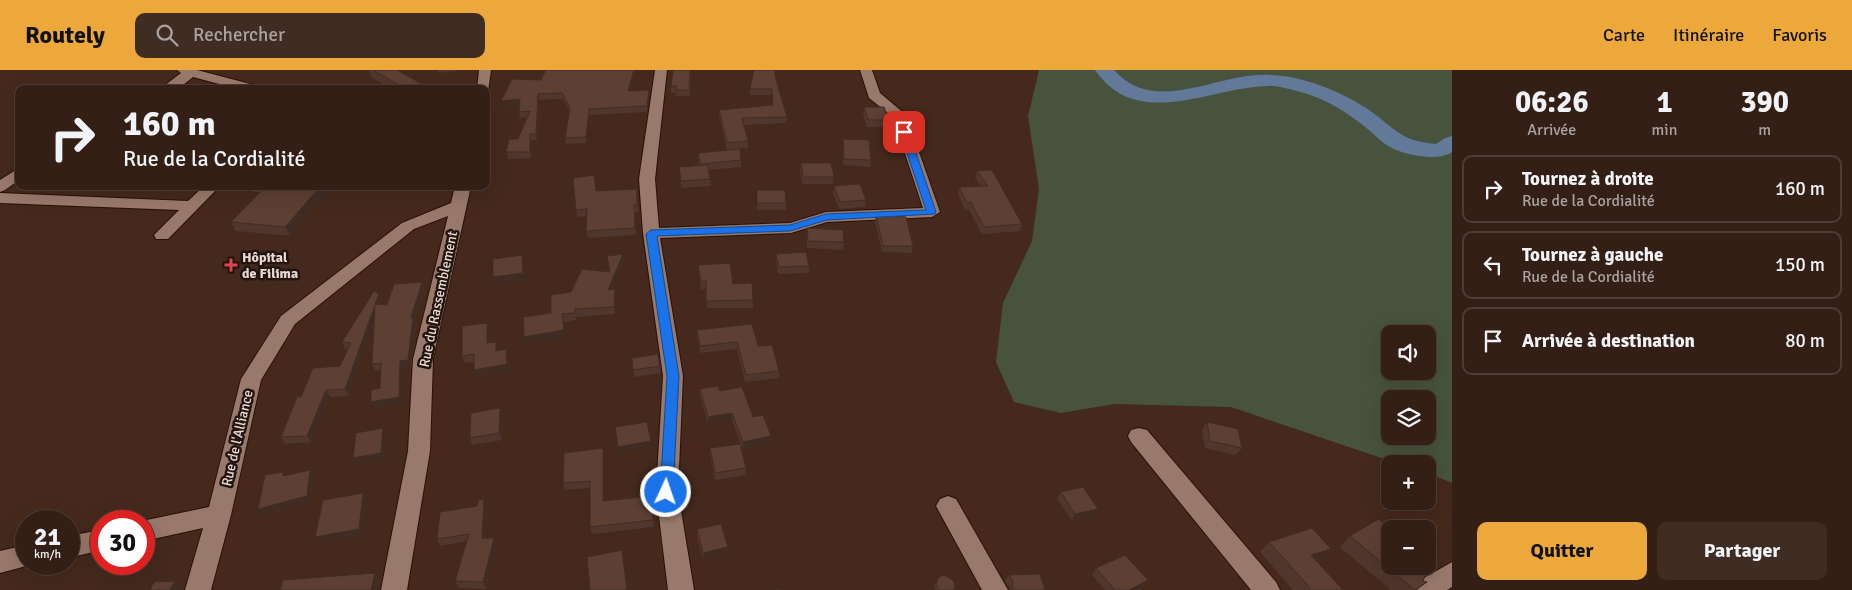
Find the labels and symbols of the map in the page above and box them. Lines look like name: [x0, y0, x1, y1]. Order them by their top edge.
pin: [883, 111, 925, 153]
street label: Rue du Rassemblement: [416, 229, 461, 369]
place label: Hôpital de Filima: [242, 249, 298, 282]
marker: Hôpital de Filima: [224, 258, 238, 272]
street label: Rue de l'Alliance: [218, 388, 257, 488]
position arrow: [639, 465, 691, 517]
speed limit sign: 30: [90, 510, 155, 575]

